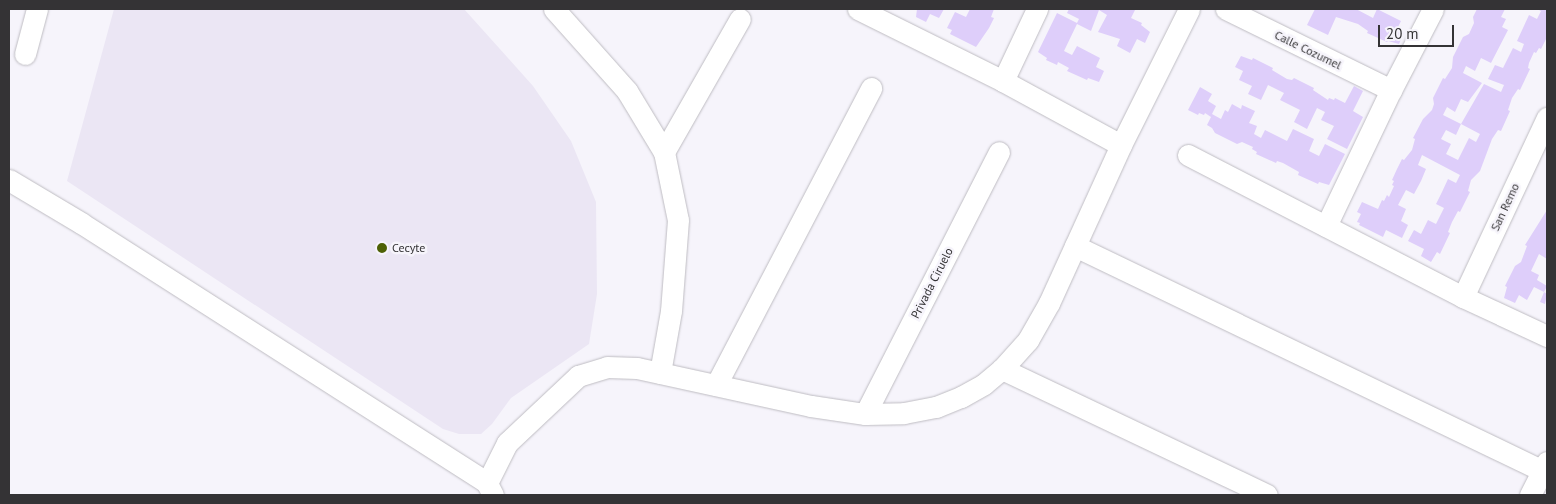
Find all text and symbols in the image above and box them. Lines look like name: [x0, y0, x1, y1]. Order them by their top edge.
scale bar: [1381, 15, 1457, 47]
text: 20 m: [1386, 24, 1419, 43]
street label: Calle Cozumel: [1272, 28, 1344, 72]
street label: San Remo: [1488, 181, 1522, 233]
place label: Cecyte: [392, 241, 425, 255]
marker: Cecyte: [376, 242, 388, 254]
street label: Privada Ciruelo: [908, 245, 956, 321]

